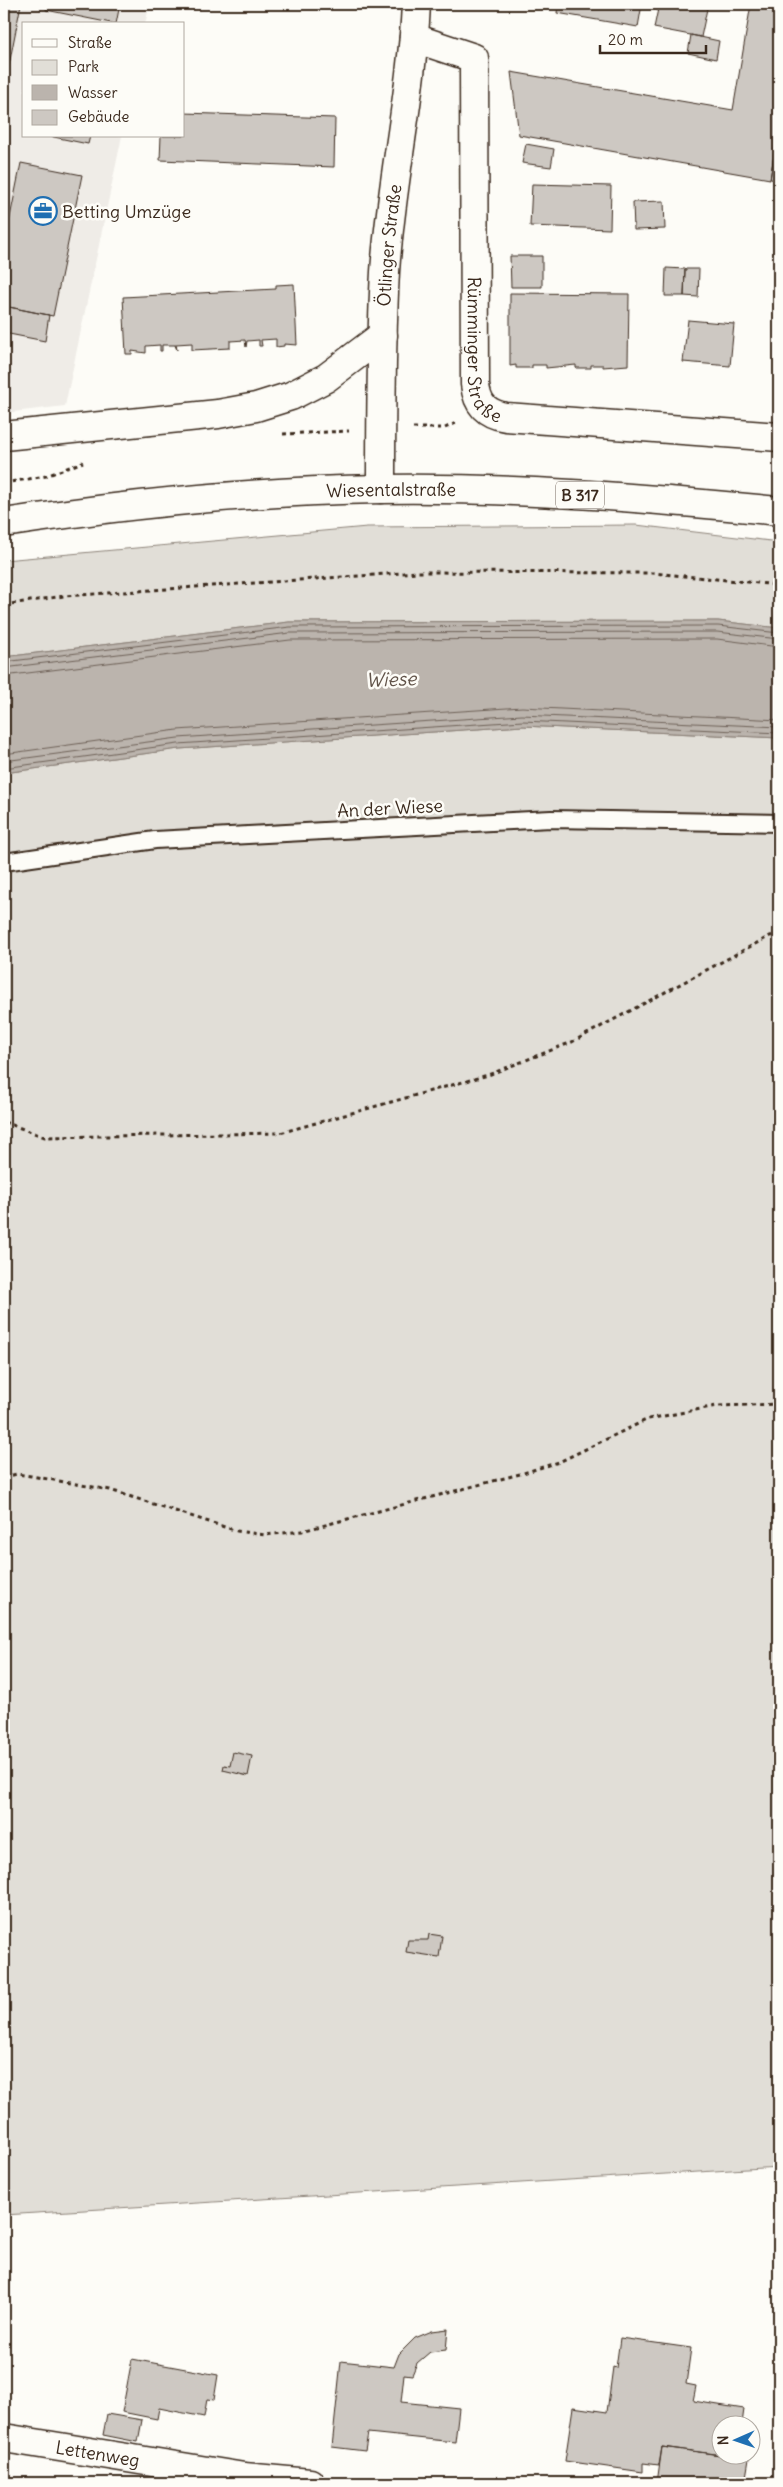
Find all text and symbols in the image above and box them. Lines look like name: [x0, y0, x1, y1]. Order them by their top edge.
legend: [22, 22, 185, 138]
scale bar: [600, 22, 707, 54]
text: 20 m: [608, 30, 643, 49]
text: Straße: [68, 33, 112, 52]
text: Park: [68, 57, 99, 76]
text: Wasser: [68, 83, 118, 102]
text: Gebäude: [68, 107, 129, 126]
street label: Ötlinger Straße: [372, 183, 406, 307]
office icon: Betting Umzüge: [28, 196, 58, 226]
place label: Betting Umzüge: [62, 200, 191, 223]
street label: Rümminger Straße: [463, 277, 505, 427]
street label: Wiesentalstraße: [326, 477, 456, 502]
road number: B 317: [556, 482, 604, 508]
water label: Wiese: [365, 666, 418, 692]
street label: An der Wiese: [336, 794, 444, 822]
north arrow: [710, 2414, 760, 2464]
street label: Lettenweg: [54, 2435, 141, 2471]
text: N: [714, 2435, 732, 2446]

